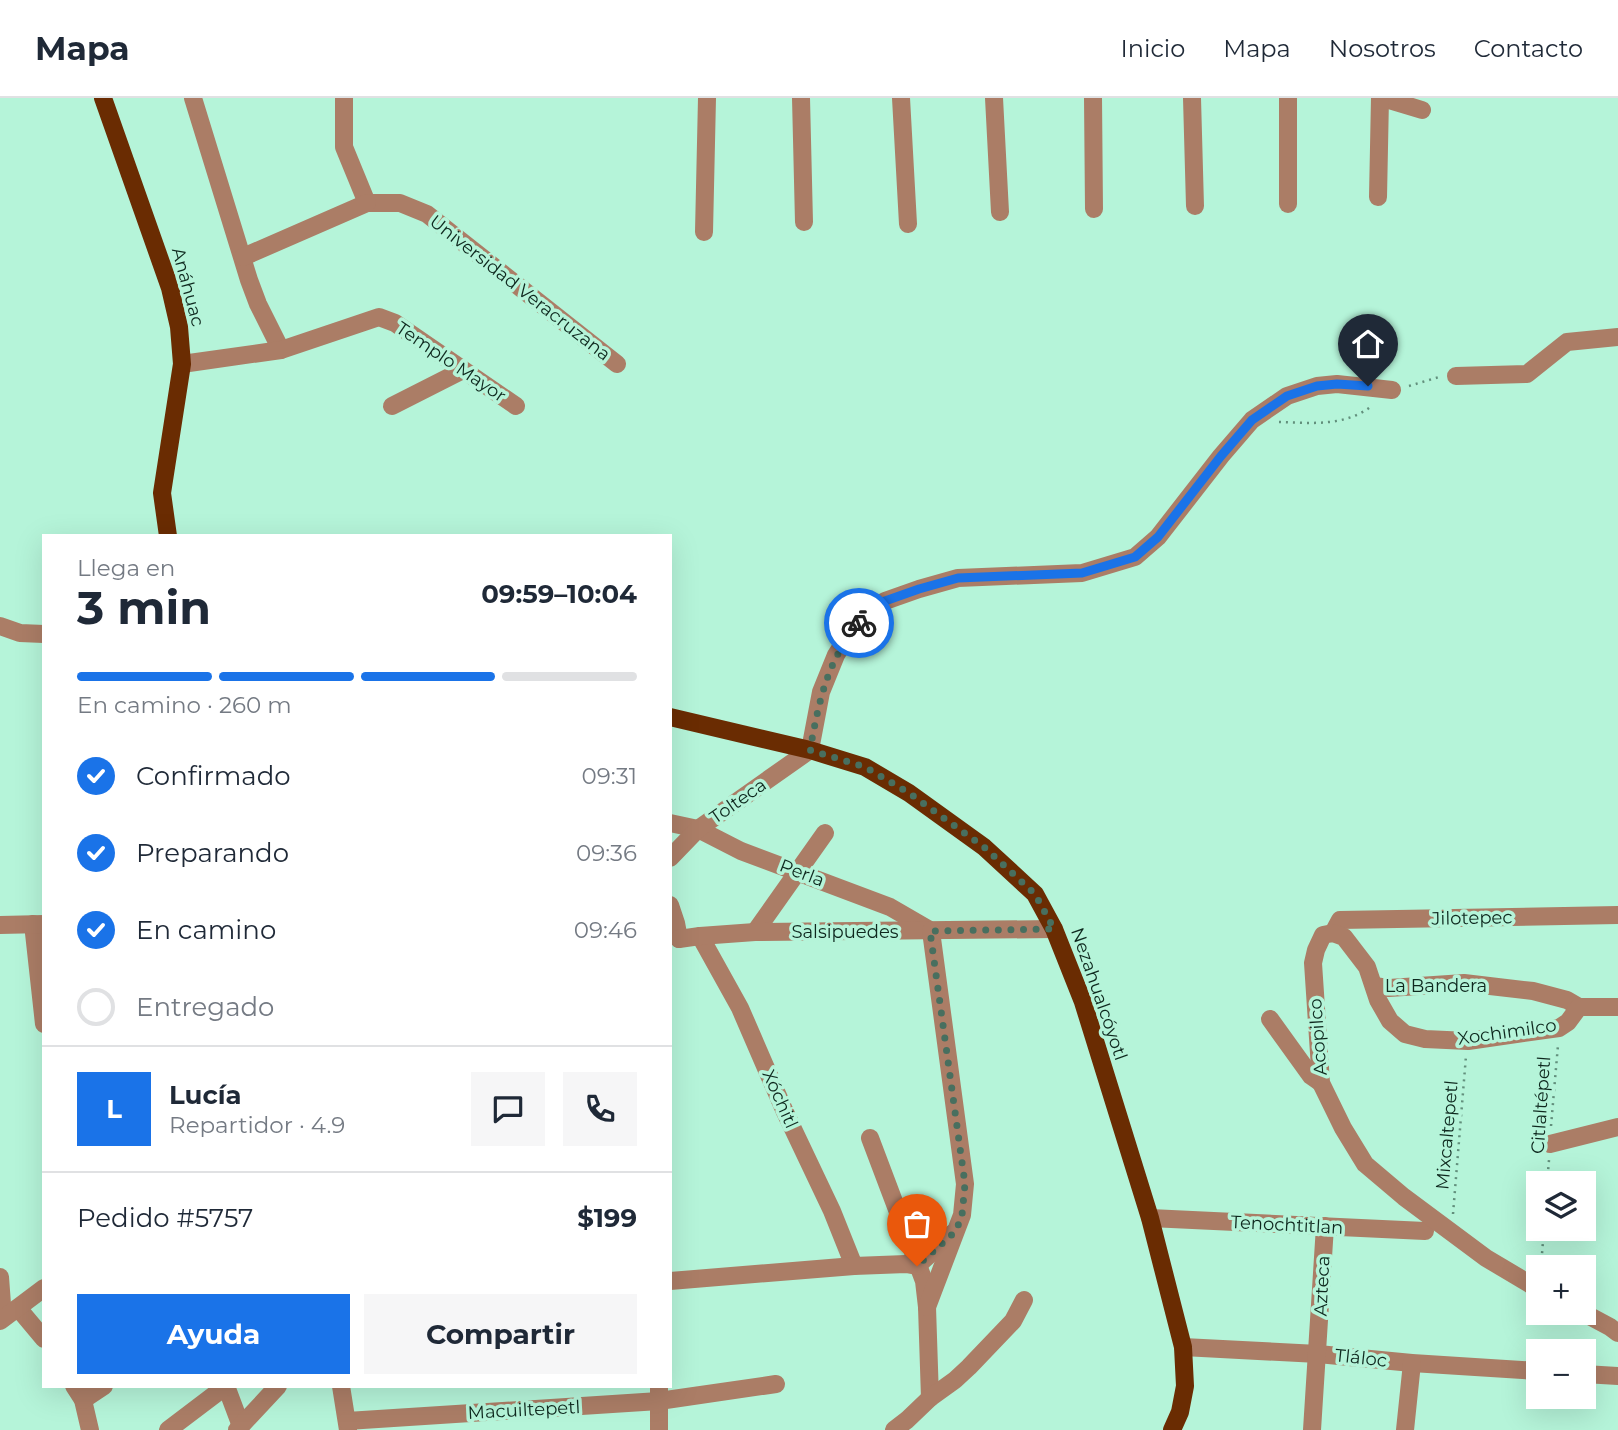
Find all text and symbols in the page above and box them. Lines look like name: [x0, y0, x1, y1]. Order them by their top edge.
text: Mapa: [35, 28, 130, 68]
text: Inicio: [1120, 34, 1185, 63]
text: Mapa: [1223, 34, 1291, 63]
text: Nosotros: [1329, 34, 1436, 63]
text: Contacto: [1474, 34, 1583, 63]
street label: Universidad Veracruzana: [425, 210, 615, 366]
street label: Anáhuac: [167, 245, 209, 329]
pin: [1338, 314, 1398, 386]
street label: Templo Mayor: [392, 317, 510, 407]
icon: home: [1349, 325, 1387, 363]
text: Llega en: [77, 554, 175, 582]
text: 09:59–10:04: [481, 578, 637, 610]
text: 3 min: [77, 579, 211, 636]
courier: [824, 588, 894, 658]
icon: bike: [840, 604, 878, 642]
text: En camino · 260 m: [77, 691, 292, 719]
icon: check: [77, 757, 115, 795]
text: Confirmado: [136, 760, 291, 792]
text: 09:31: [582, 762, 637, 790]
street label: Tolteca: [706, 774, 770, 828]
icon: check: [77, 834, 115, 872]
text: Preparando: [136, 837, 289, 869]
text: 09:36: [576, 839, 637, 867]
street label: Perla: [777, 854, 827, 892]
street label: Jilotepec: [1430, 906, 1513, 930]
icon: check: [77, 911, 115, 949]
text: En camino: [136, 914, 276, 946]
text: 09:46: [574, 916, 637, 944]
street label: Salsipuedes: [791, 921, 899, 943]
street label: Nezahualcóyotl: [1066, 925, 1132, 1063]
street label: La Bandera: [1385, 975, 1487, 997]
text: Entregado: [136, 991, 274, 1023]
street label: Acopilco: [1304, 998, 1332, 1076]
street label: Xochimilco: [1456, 1014, 1558, 1050]
street label: Citlaltépetl: [1527, 1055, 1555, 1155]
street label: Xóchitl: [757, 1066, 803, 1132]
button: chat: [471, 1072, 545, 1146]
button: phone: [563, 1072, 637, 1146]
text: Lucía: [169, 1079, 242, 1111]
street label: Mixcaltepetl: [1431, 1079, 1463, 1191]
text: L: [106, 1093, 122, 1125]
text: Repartidor · 4.9: [169, 1111, 345, 1139]
map controls: [1526, 1171, 1596, 1409]
button: layers: [1526, 1171, 1596, 1241]
pin: [887, 1194, 947, 1266]
text: Pedido #5757: [77, 1202, 253, 1234]
text: $199: [577, 1202, 637, 1234]
icon: bag: [898, 1205, 936, 1243]
street label: Tenochtitlan: [1230, 1211, 1344, 1239]
street label: Azteca: [1309, 1255, 1335, 1317]
button: +: [1526, 1255, 1596, 1325]
button: Ayuda: [77, 1294, 350, 1374]
button: Compartir: [364, 1294, 637, 1374]
button: −: [1526, 1339, 1596, 1409]
street label: Tláloc: [1334, 1344, 1388, 1372]
street label: Macuiltepetl: [467, 1396, 581, 1424]

